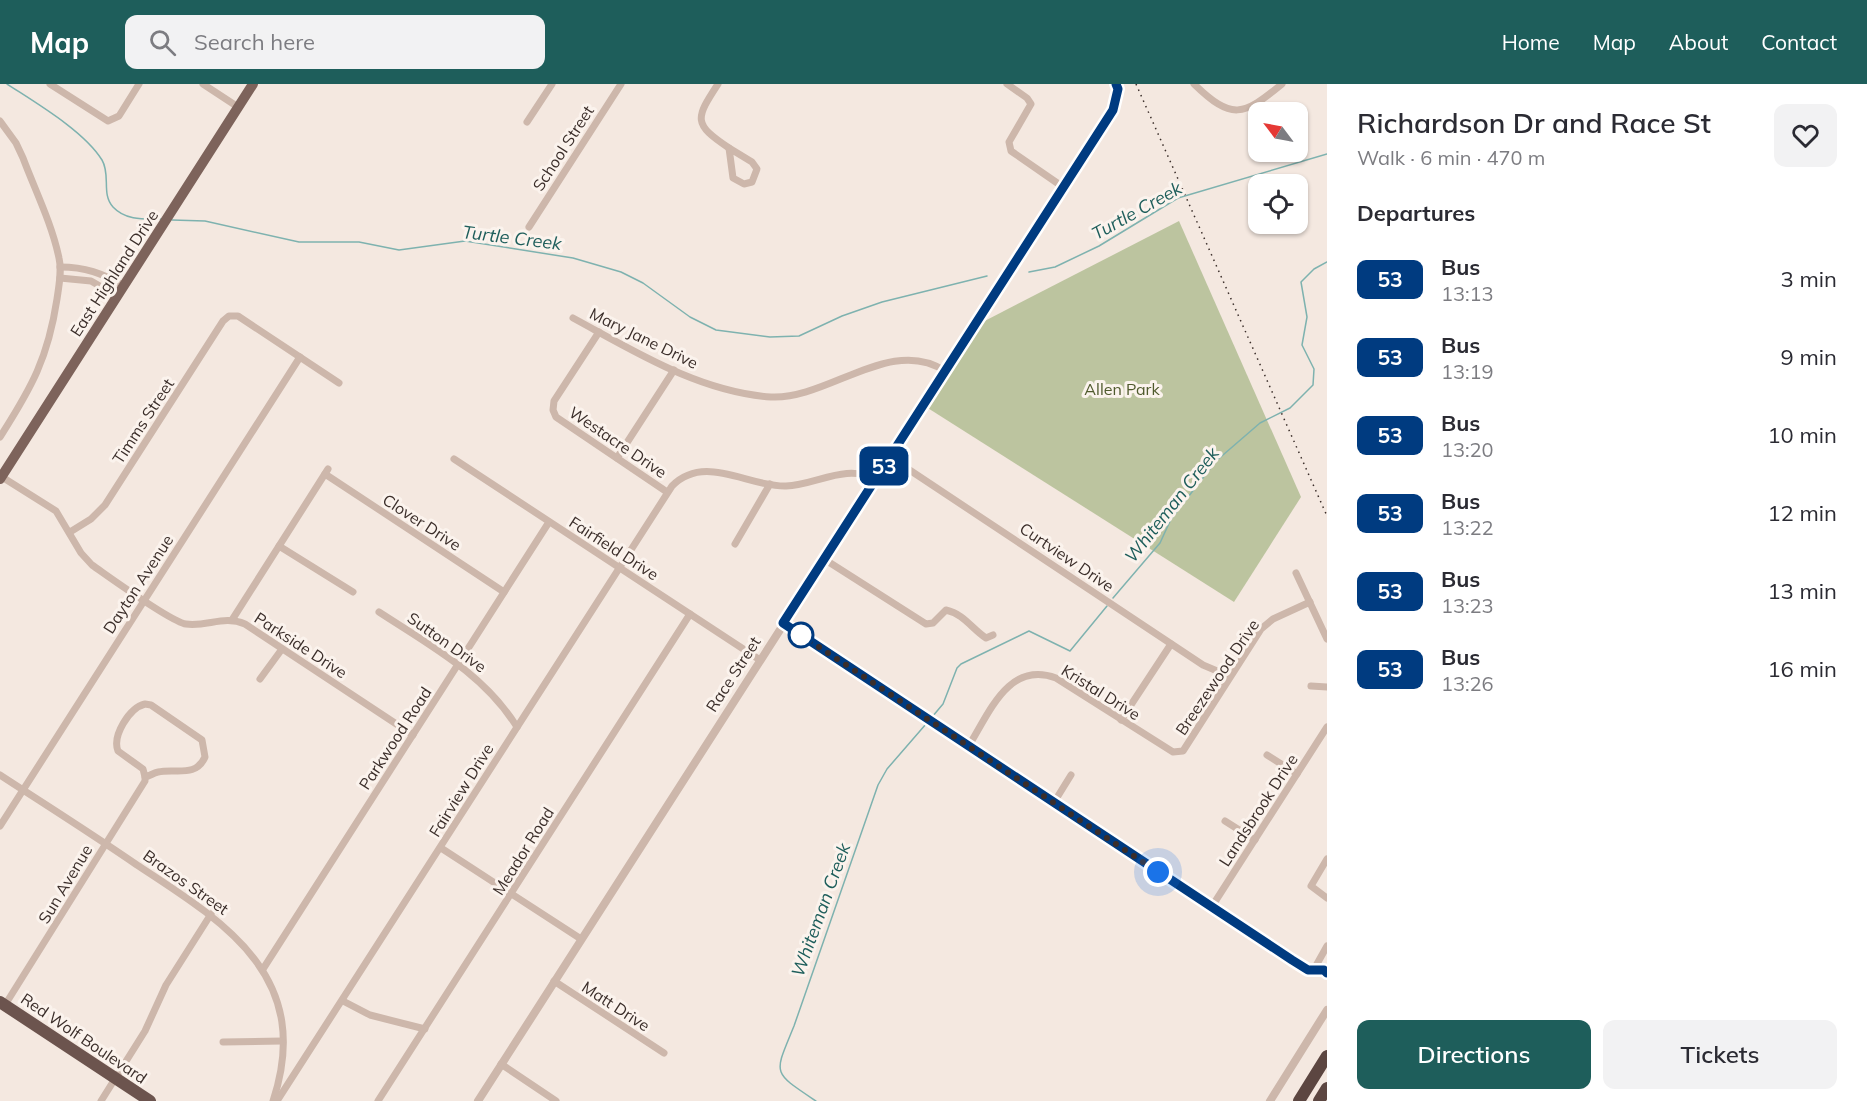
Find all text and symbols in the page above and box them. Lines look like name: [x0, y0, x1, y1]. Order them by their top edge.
search box: [125, 15, 545, 69]
text: Map: [30, 25, 89, 60]
icon: search: [146, 26, 179, 59]
text: Search here: [194, 28, 315, 56]
text: Home: [1502, 29, 1560, 55]
text: Map: [1593, 29, 1636, 55]
text: About: [1669, 29, 1728, 55]
text: Contact: [1761, 29, 1837, 55]
street label: School Street: [528, 101, 598, 194]
north arrow: [1248, 102, 1308, 162]
map controls: [1248, 102, 1308, 234]
button: heart: [1774, 104, 1837, 167]
text: Richardson Dr and Race St: [1357, 105, 1711, 140]
text: Walk · 6 min · 470 m: [1357, 145, 1545, 170]
button: locate: [1248, 174, 1308, 234]
water label: Turtle Creek: [1088, 176, 1187, 245]
text: Departures: [1357, 199, 1475, 227]
street label: East Highland Drive: [66, 206, 162, 340]
water label: Turtle Creek: [461, 220, 564, 255]
text: Bus: [1441, 253, 1480, 281]
text: 3 min: [1781, 265, 1837, 293]
text: 53: [1377, 266, 1403, 292]
text: 13:13: [1441, 281, 1494, 306]
street label: Mary Jane Drive: [587, 303, 701, 373]
text: Bus: [1441, 331, 1480, 359]
text: 9 min: [1781, 343, 1837, 371]
text: 53: [1377, 344, 1403, 370]
text: 13:19: [1441, 359, 1494, 384]
street label: Timms Street: [108, 374, 178, 468]
park label: Allen Park: [1084, 379, 1160, 399]
street label: Westacre Drive: [565, 402, 671, 482]
text: Bus: [1441, 409, 1480, 437]
text: 10 min: [1767, 421, 1837, 449]
text: 53: [1377, 422, 1403, 448]
text: 13:20: [1441, 437, 1494, 462]
water label: Whiteman Creek: [1119, 442, 1224, 567]
line badge: 53: [857, 446, 911, 485]
text: 53: [871, 453, 897, 479]
text: Bus: [1441, 487, 1480, 515]
street label: Clover Drive: [379, 489, 465, 555]
text: 12 min: [1767, 499, 1837, 527]
text: 53: [1377, 500, 1403, 526]
street label: Fairfield Drive: [566, 512, 662, 584]
text: 13:22: [1441, 515, 1494, 540]
street label: Curtview Drive: [1016, 518, 1118, 596]
street label: Dayton Avenue: [99, 531, 177, 637]
text: Bus: [1441, 565, 1480, 593]
text: 13 min: [1767, 577, 1837, 605]
text: 53: [1377, 578, 1403, 604]
text: 13:23: [1441, 593, 1494, 618]
street label: Parkside Drive: [251, 608, 351, 682]
street label: Sutton Drive: [404, 608, 490, 676]
street label: Breezewood Drive: [1171, 615, 1263, 739]
unlabelled marker: [788, 622, 814, 648]
street label: Race Street: [701, 632, 765, 715]
text: Bus: [1441, 643, 1480, 671]
text: 16 min: [1767, 655, 1837, 683]
text: 53: [1377, 656, 1403, 682]
street label: Kristal Drive: [1058, 660, 1144, 724]
text: 13:26: [1441, 671, 1494, 696]
street label: Parkwood Road: [354, 683, 436, 793]
street label: Fairview Drive: [424, 740, 498, 840]
street label: Landsbrook Drive: [1214, 750, 1302, 870]
street label: Meador Road: [488, 803, 558, 899]
water label: Whiteman Creek: [786, 839, 856, 980]
street label: Sun Avenue: [34, 841, 96, 927]
street label: Brazos Street: [139, 845, 233, 919]
your location: [1143, 857, 1173, 887]
street label: Matt Drive: [578, 977, 654, 1035]
street label: Red Wolf Boulevard: [17, 988, 151, 1088]
button: Directions: [1357, 1020, 1591, 1089]
button: Tickets: [1603, 1020, 1837, 1089]

